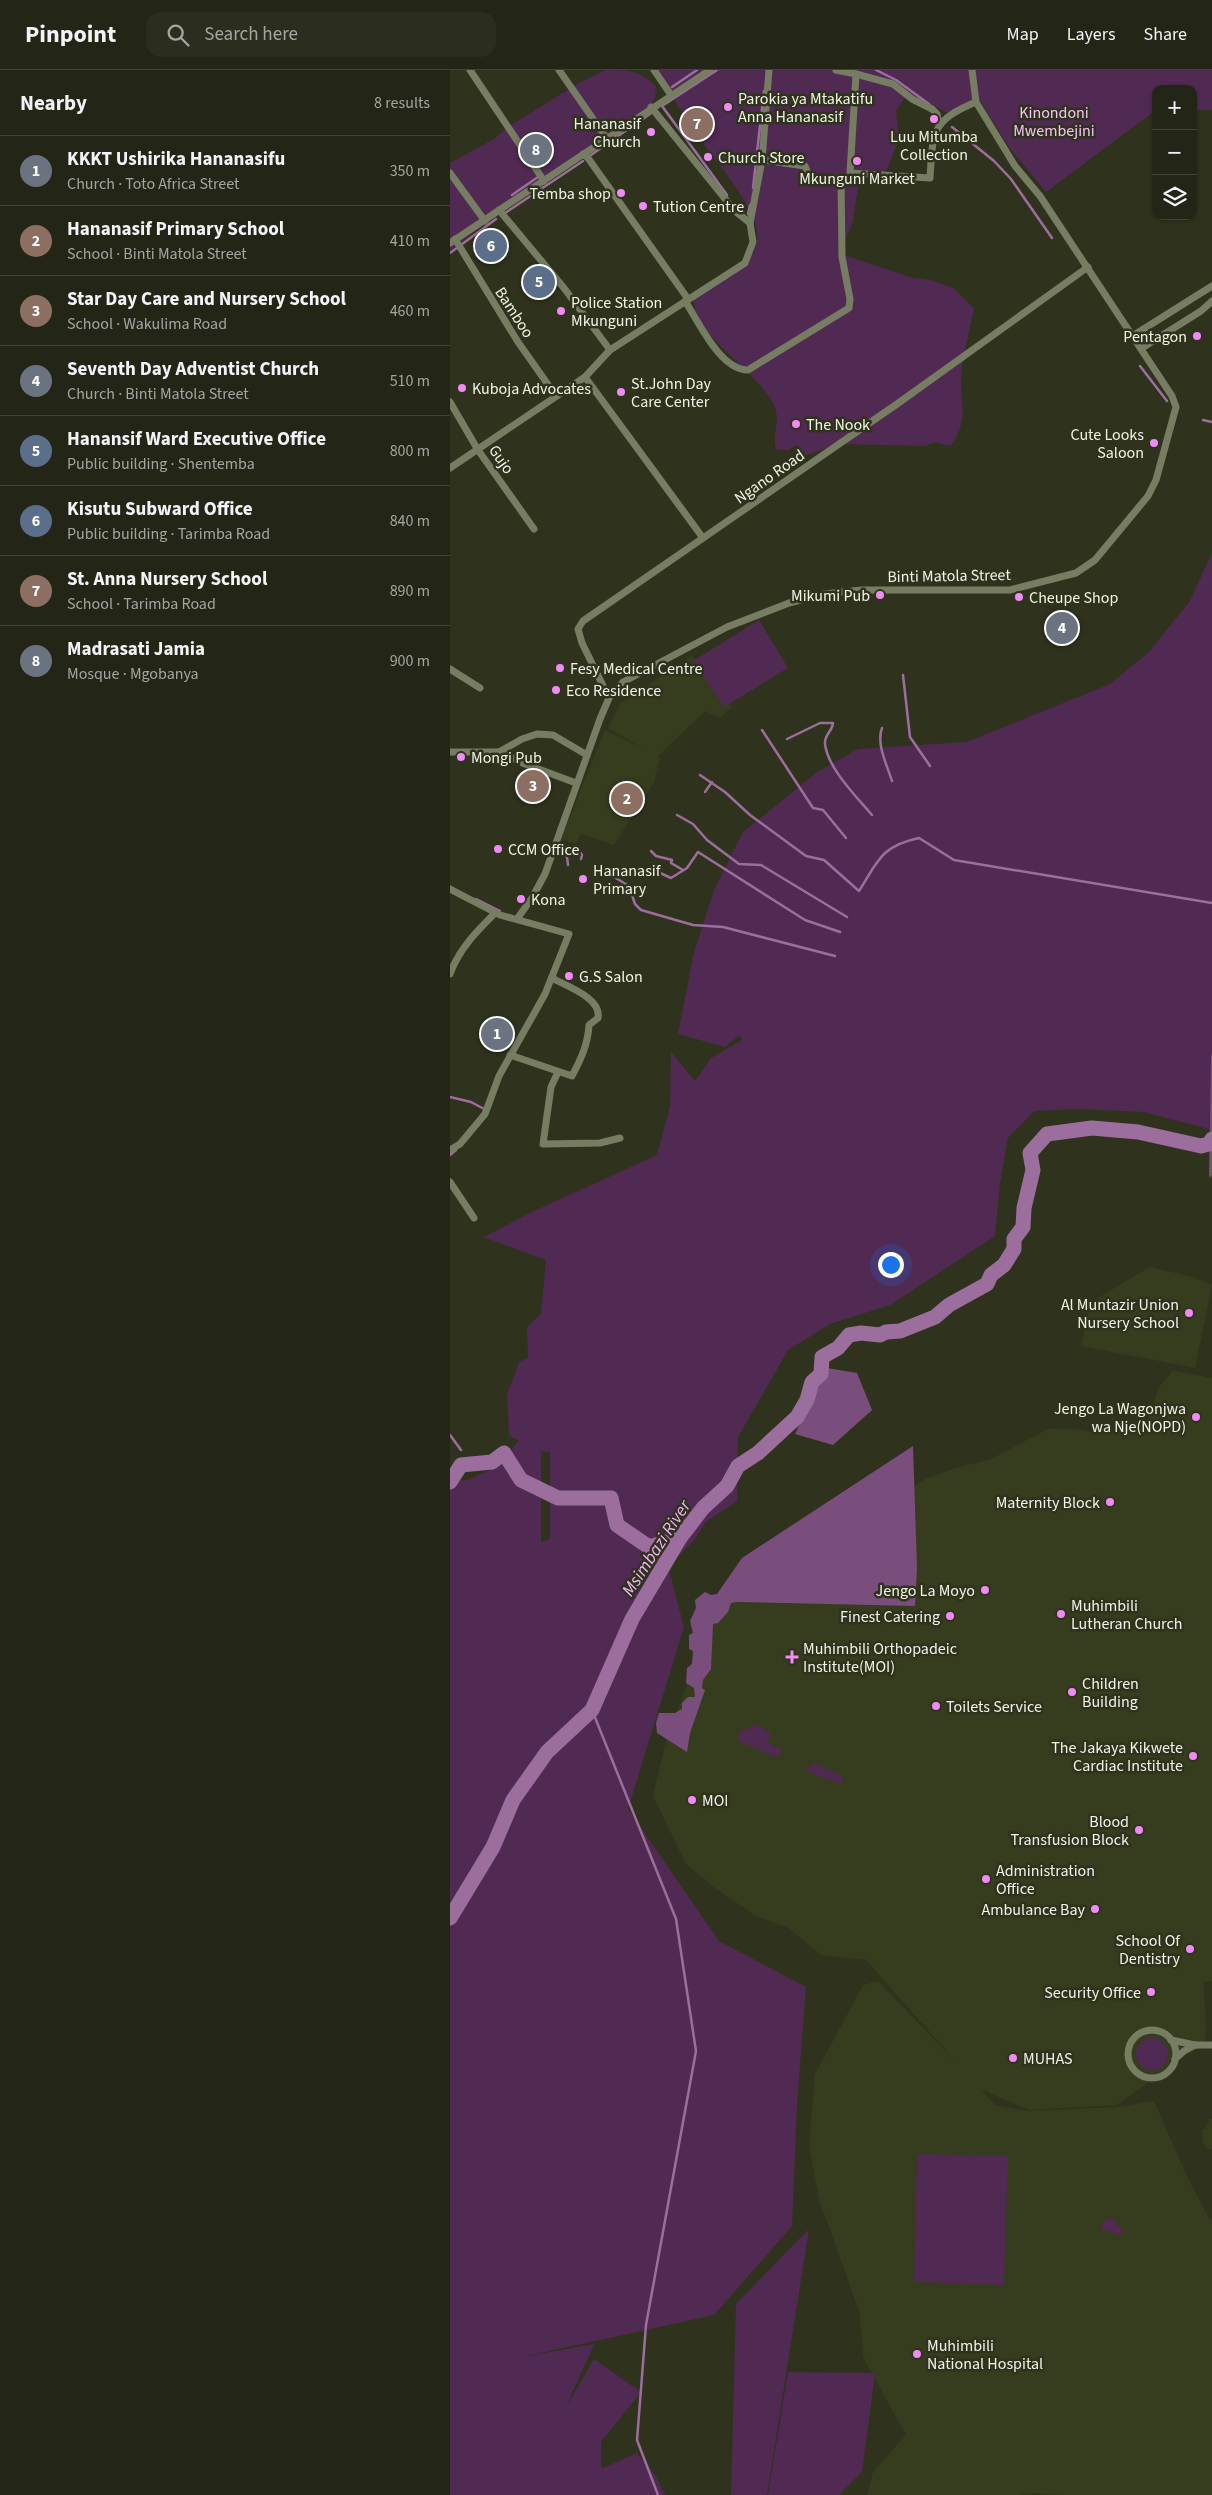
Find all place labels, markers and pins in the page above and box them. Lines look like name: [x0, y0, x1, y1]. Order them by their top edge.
place label: Parokia ya Mtakatifu Anna Hananasif: [738, 88, 873, 128]
marker: Parokia ya Mtakatifu Anna Hananasif: [722, 101, 734, 113]
pin: 7: [681, 105, 713, 143]
place label: Hananasif Church: [574, 113, 642, 153]
marker: Luu Mitumba Collection: [928, 113, 940, 125]
marker: Hananasif Church: [645, 126, 657, 138]
place label: Luu Mitumba Collection: [890, 126, 978, 166]
pin: 8: [520, 131, 552, 169]
place label: Church Store: [718, 147, 805, 169]
marker: Church Store: [702, 151, 714, 163]
marker: Mkunguni Market: [851, 155, 863, 167]
place label: Mkunguni Market: [799, 168, 915, 190]
place label: Temba shop: [529, 183, 611, 205]
marker: Temba shop: [615, 187, 627, 199]
place label: Tution Centre: [653, 196, 744, 218]
marker: Tution Centre: [637, 200, 649, 212]
pin: 6: [475, 227, 507, 265]
pin: 5: [523, 263, 555, 301]
place label: Police Station Mkunguni: [571, 292, 662, 332]
marker: Police Station Mkunguni: [555, 305, 567, 317]
place label: Pentagon: [1123, 326, 1187, 348]
marker: Pentagon: [1191, 330, 1203, 342]
place label: St.John Day Care Center: [631, 373, 712, 413]
place label: Kuboja Advocates: [472, 378, 591, 400]
marker: Kuboja Advocates: [456, 382, 468, 394]
marker: St.John Day Care Center: [615, 386, 627, 398]
place label: The Nook: [806, 414, 870, 436]
marker: The Nook: [790, 418, 802, 430]
place label: Cute Looks Saloon: [1070, 424, 1144, 464]
marker: Cute Looks Saloon: [1148, 437, 1160, 449]
place label: Mikumi Pub: [791, 585, 870, 607]
place label: Cheupe Shop: [1029, 587, 1118, 609]
marker: Mikumi Pub: [874, 589, 886, 601]
marker: Cheupe Shop: [1013, 591, 1025, 603]
pin: 4: [1046, 609, 1078, 647]
place label: Fesy Medical Centre: [570, 658, 702, 680]
marker: Fesy Medical Centre: [554, 662, 566, 674]
place label: Eco Residence: [566, 680, 661, 702]
marker: Eco Residence: [550, 684, 562, 696]
place label: Mongi Pub: [471, 747, 542, 769]
marker: Mongi Pub: [455, 751, 467, 763]
pin: 3: [517, 767, 549, 805]
pin: 2: [611, 780, 643, 818]
place label: CCM Office: [508, 839, 579, 861]
marker: CCM Office: [492, 843, 504, 855]
place label: Hananasif Primary: [593, 860, 662, 900]
marker: Hananasif Primary: [577, 873, 589, 885]
place label: Kona: [531, 889, 566, 911]
marker: Kona: [515, 893, 527, 905]
place label: G.S Salon: [579, 966, 643, 988]
marker: G.S Salon: [563, 970, 575, 982]
pin: 1: [481, 1015, 513, 1053]
place label: Al Muntazir Union Nursery School: [1061, 1294, 1179, 1334]
marker: Al Muntazir Union Nursery School: [1183, 1307, 1195, 1319]
place label: Jengo La Wagonjwa wa Nje(NOPD): [1054, 1398, 1186, 1438]
marker: Jengo La Wagonjwa wa Nje(NOPD): [1190, 1411, 1202, 1423]
place label: Maternity Block: [996, 1492, 1100, 1514]
marker: Maternity Block: [1104, 1496, 1116, 1508]
place label: Jengo La Moyo: [876, 1580, 975, 1602]
marker: Jengo La Moyo: [979, 1584, 991, 1596]
place label: Muhimbili Lutheran Church: [1071, 1595, 1183, 1635]
place label: Finest Catering: [840, 1606, 940, 1628]
marker: Muhimbili Lutheran Church: [1055, 1608, 1067, 1620]
marker: Finest Catering: [944, 1610, 956, 1622]
place label: Muhimbili Orthopadeic Institute(MOI): [803, 1638, 957, 1678]
marker: Muhimbili Orthopadeic Institute(MOI): [785, 1650, 799, 1664]
place label: Children Building: [1082, 1673, 1139, 1713]
marker: Children Building: [1066, 1686, 1078, 1698]
place label: Toilets Service: [946, 1696, 1042, 1718]
marker: Toilets Service: [930, 1700, 942, 1712]
place label: The Jakaya Kikwete Cardiac Institute: [1051, 1737, 1183, 1777]
marker: The Jakaya Kikwete Cardiac Institute: [1187, 1750, 1199, 1762]
place label: MOI: [702, 1790, 728, 1812]
marker: MOI: [686, 1794, 698, 1806]
place label: Blood Transfusion Block: [1010, 1811, 1129, 1851]
marker: Blood Transfusion Block: [1133, 1824, 1145, 1836]
place label: Administration Office: [996, 1860, 1095, 1900]
marker: Administration Office: [980, 1873, 992, 1885]
place label: Ambulance Bay: [982, 1899, 1086, 1921]
marker: Ambulance Bay: [1089, 1903, 1101, 1915]
place label: School Of Dentistry: [1116, 1930, 1181, 1970]
marker: School Of Dentistry: [1184, 1943, 1196, 1955]
place label: Security Office: [1044, 1982, 1141, 2004]
marker: Security Office: [1145, 1986, 1157, 1998]
place label: MUHAS: [1023, 2048, 1073, 2070]
marker: MUHAS: [1007, 2052, 1019, 2064]
place label: Muhimbili National Hospital: [927, 2335, 1043, 2375]
marker: Muhimbili National Hospital: [911, 2348, 923, 2360]

